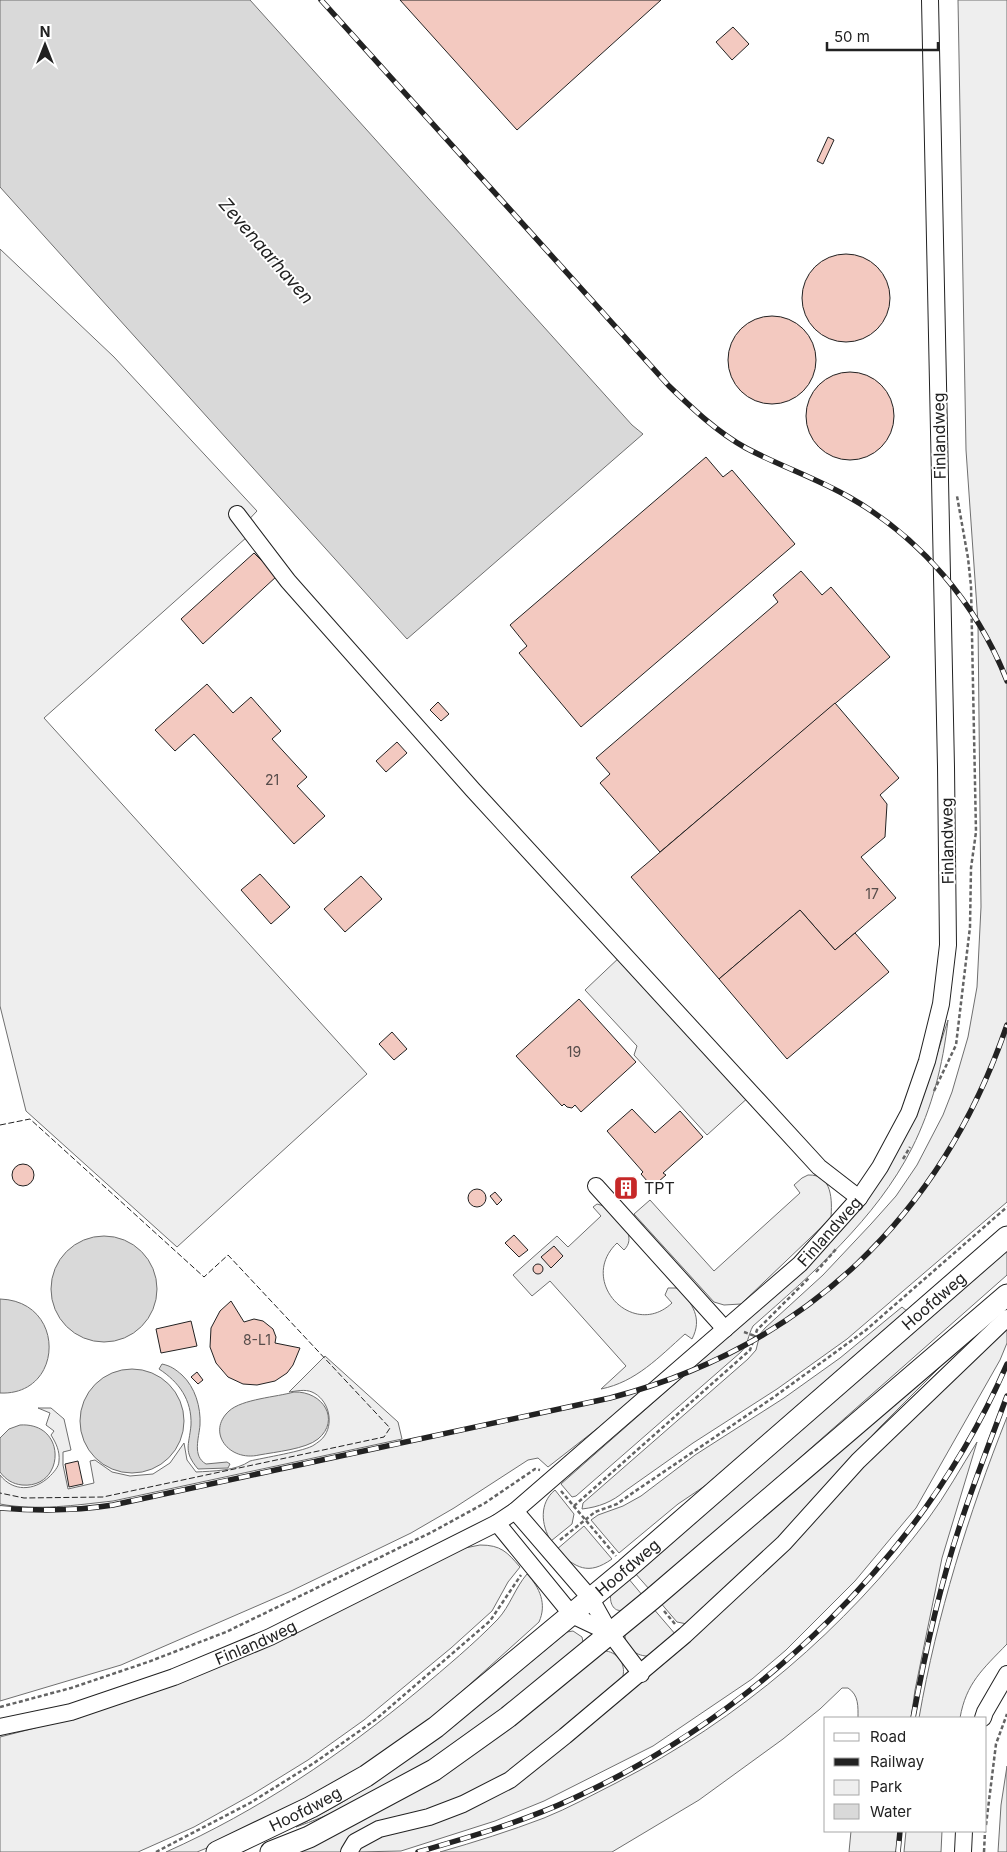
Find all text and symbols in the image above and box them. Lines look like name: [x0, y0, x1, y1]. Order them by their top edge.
north arrow: [20, 20, 70, 70]
scale bar: [827, 20, 938, 52]
text: N: [40, 23, 50, 40]
text: 50 m: [834, 27, 870, 46]
water label: Zevenaarhaven: [215, 193, 318, 308]
street label: Finlandweg: [928, 392, 950, 480]
house number: 21: [265, 771, 279, 788]
street label: Finlandweg: [936, 797, 958, 885]
house number: 17: [865, 885, 879, 902]
house number: 19: [567, 1043, 581, 1060]
building icon: TPT: [613, 1175, 639, 1201]
place label: TPT: [644, 1178, 675, 1198]
street label: Finlandweg: [793, 1192, 866, 1270]
street label: Hoofdweg: [898, 1268, 970, 1334]
house number: 8-L1: [243, 1331, 271, 1348]
street label: Hoofdweg: [591, 1534, 664, 1600]
street label: Finlandweg: [212, 1615, 300, 1669]
legend: [824, 1717, 987, 1832]
text: Road: [870, 1727, 906, 1746]
text: Railway: [870, 1752, 925, 1771]
text: Park: [870, 1777, 903, 1796]
street label: Hoofdweg: [266, 1782, 345, 1836]
text: Water: [870, 1802, 912, 1821]

